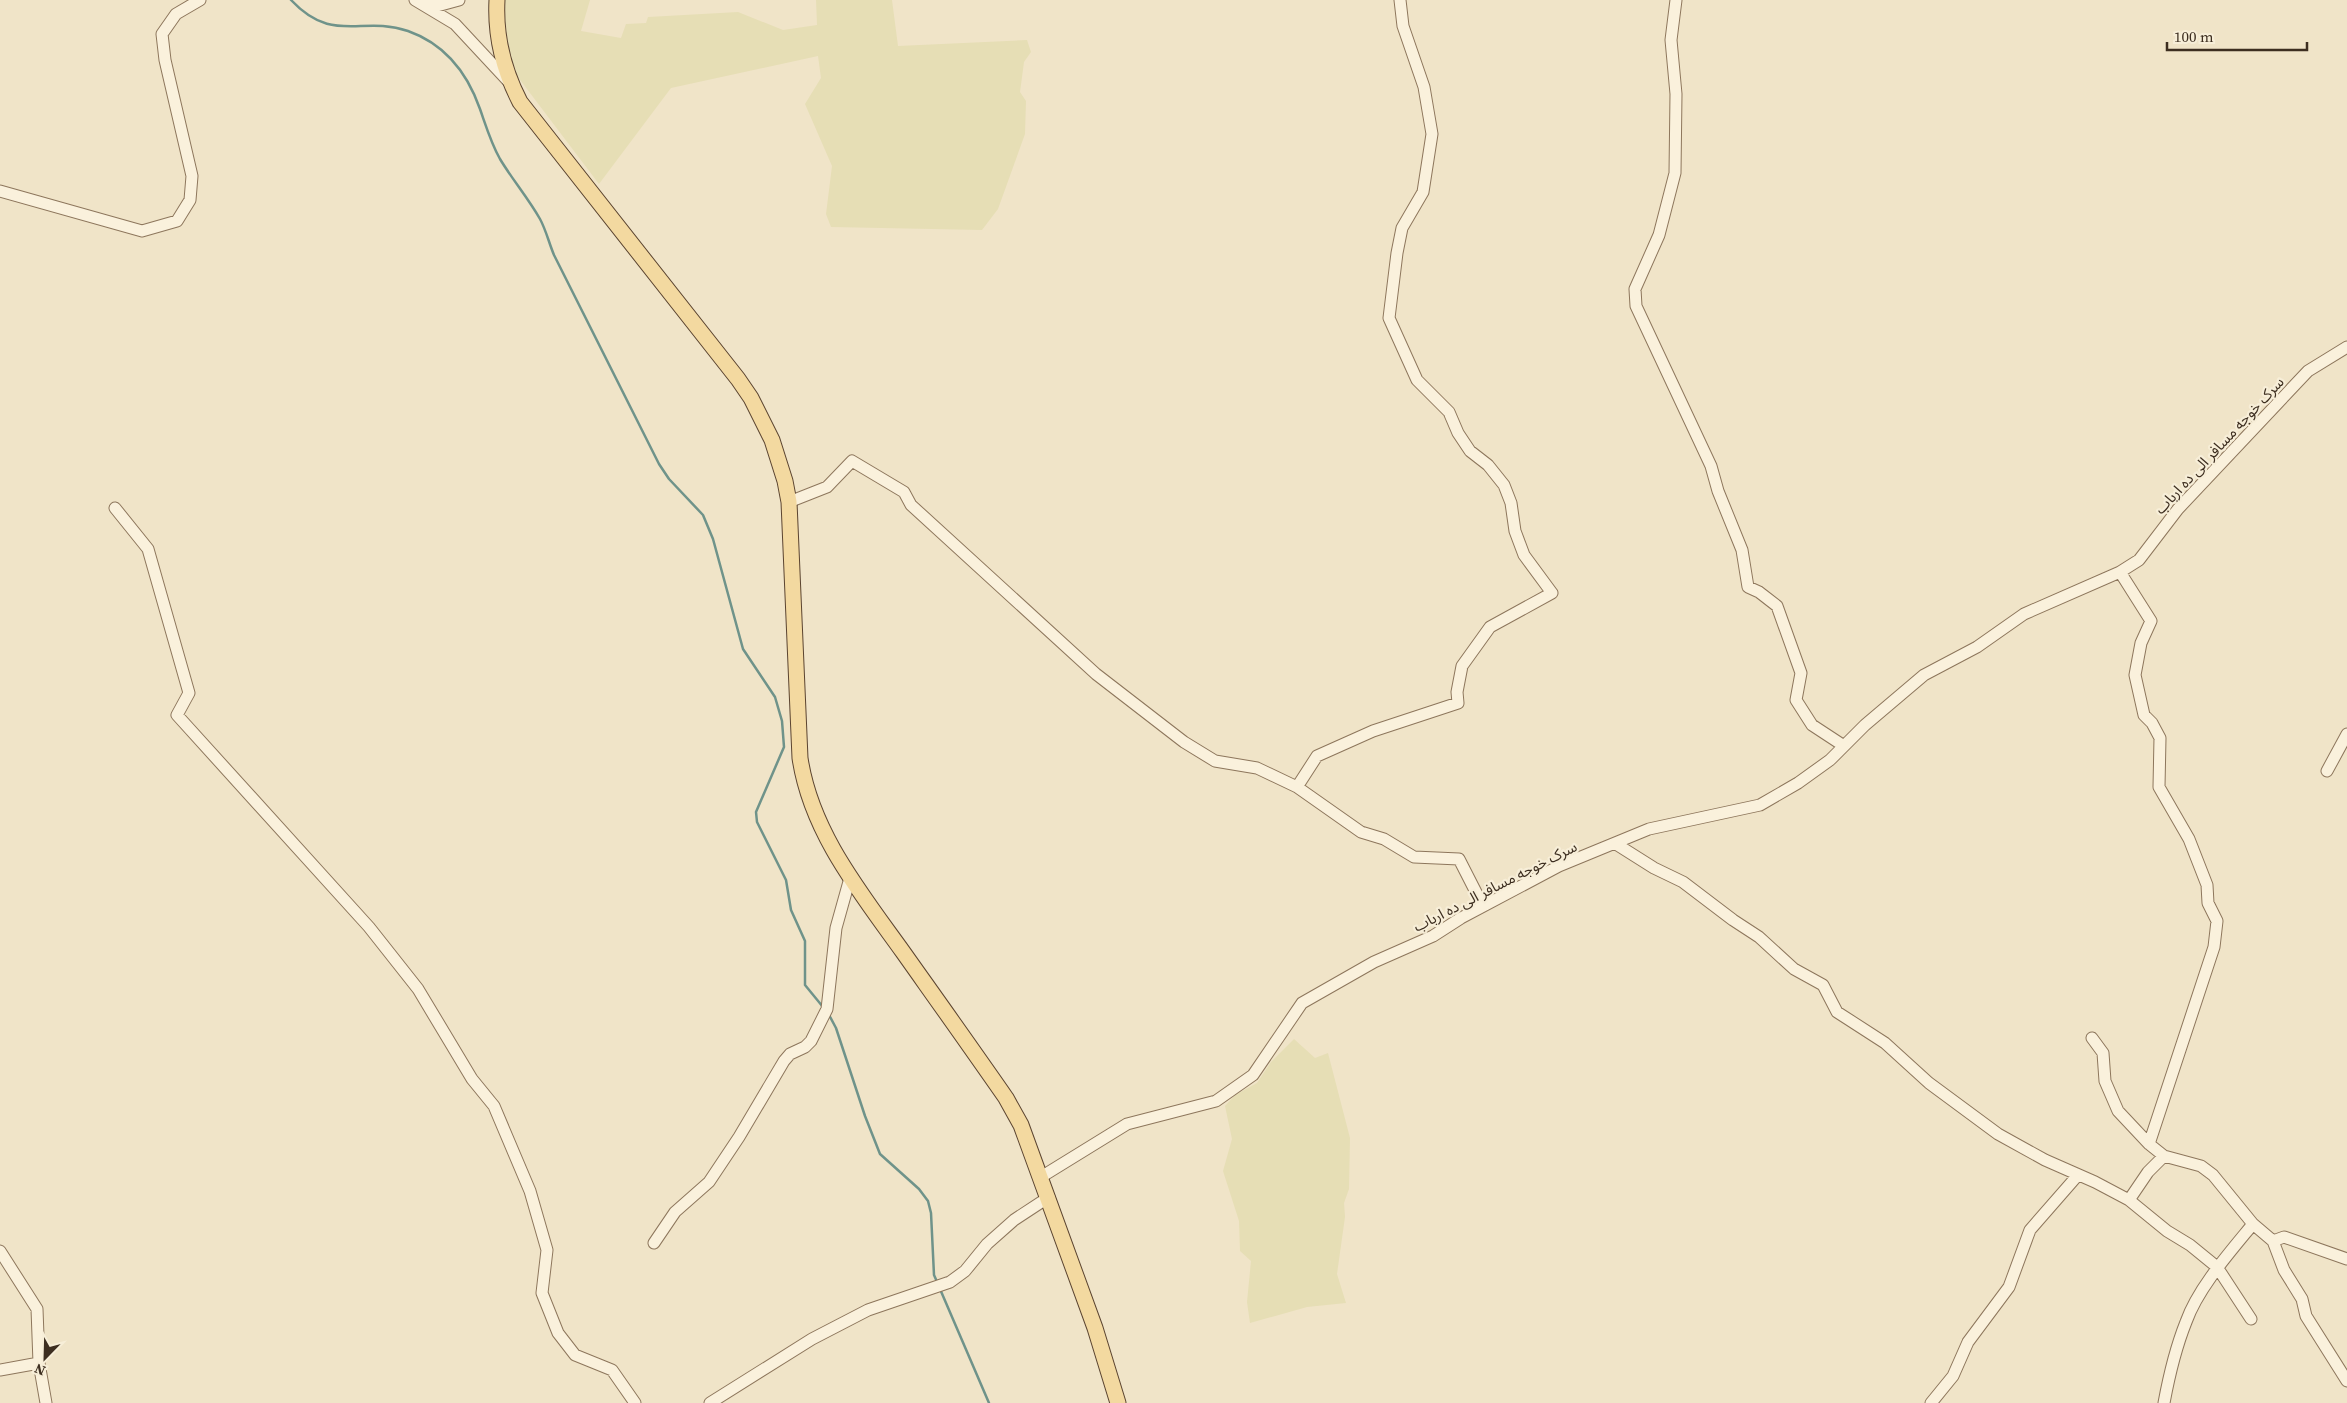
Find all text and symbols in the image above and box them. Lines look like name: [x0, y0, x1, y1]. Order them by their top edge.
scale bar: [2167, 20, 2307, 52]
text: 100 m: [2174, 26, 2214, 47]
street label: سرک خوجه مسافر الی ده ارباب: [2150, 371, 2289, 518]
street label: سرک خوجه مسافر الی ده ارباب: [1410, 835, 1581, 936]
north arrow: [20, 1333, 70, 1383]
text: N: [31, 1359, 49, 1381]

